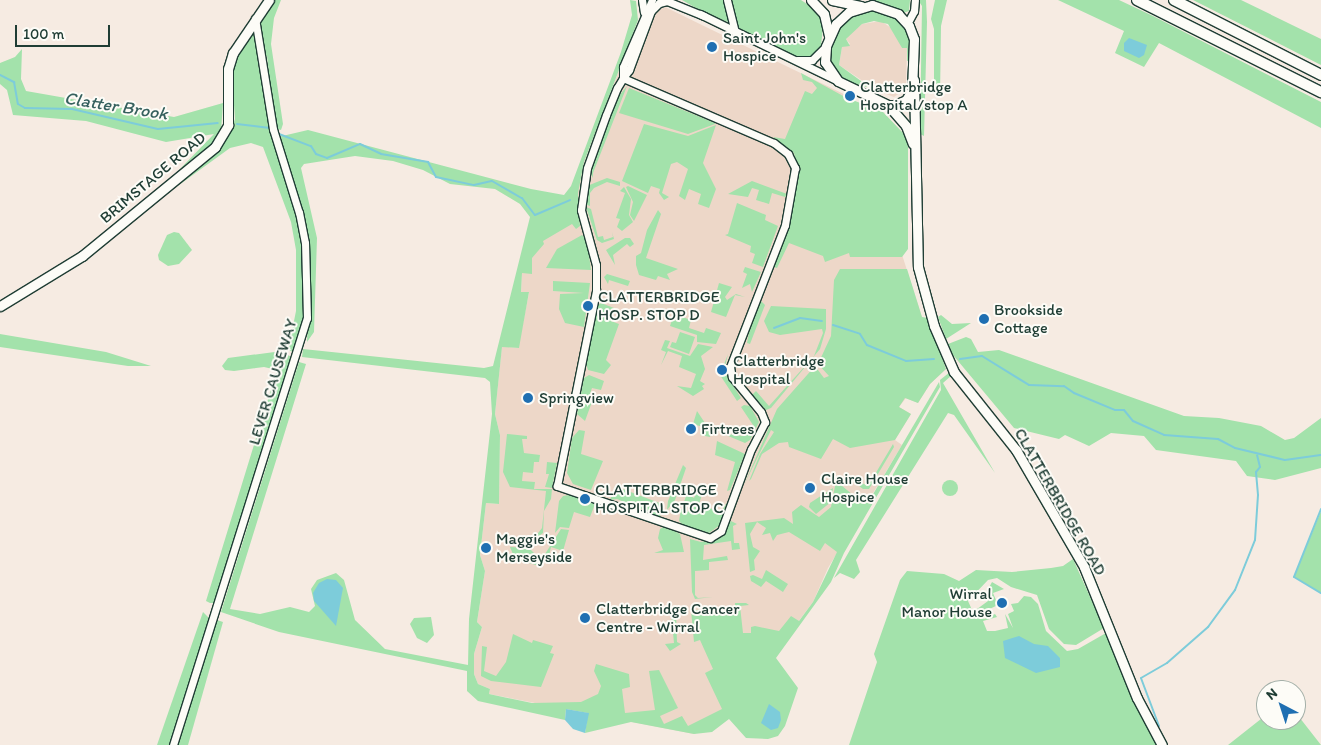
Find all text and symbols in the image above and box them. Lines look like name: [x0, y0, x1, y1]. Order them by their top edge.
scale bar: [18, 15, 112, 47]
text: 100 m: [23, 25, 64, 43]
place label: Saint John's Hospice: [723, 28, 806, 66]
marker: Saint John's Hospice: [705, 40, 719, 54]
place label: Clatterbridge Hospital/stop A: [860, 77, 968, 115]
water label: Clatter Brook: [63, 87, 169, 125]
marker: Clatterbridge Hospital/stop A: [844, 90, 856, 102]
street label: BRIMSTAGE ROAD: [96, 128, 210, 228]
place label: CLATTERBRIDGE HOSP. STOP D: [598, 287, 720, 325]
marker: CLATTERBRIDGE HOSP. STOP D: [582, 300, 594, 312]
place label: Brookside Cottage: [994, 300, 1063, 338]
marker: Brookside Cottage: [978, 313, 990, 325]
street label: LEVER CAUSEWAY: [245, 317, 301, 447]
place label: Clatterbridge Hospital: [733, 351, 824, 389]
marker: Clatterbridge Hospital: [715, 363, 729, 377]
place label: Springview: [539, 388, 614, 408]
marker: Springview: [521, 391, 535, 405]
place label: Firtrees: [701, 419, 754, 439]
marker: Firtrees: [685, 423, 697, 435]
street label: CLATTERBRIDGE ROAD: [1010, 425, 1110, 579]
place label: Claire House Hospice: [821, 469, 908, 507]
place label: CLATTERBRIDGE HOSPITAL STOP C: [595, 480, 724, 518]
marker: Claire House Hospice: [803, 481, 817, 495]
marker: CLATTERBRIDGE HOSPITAL STOP C: [579, 493, 591, 505]
place label: Maggie's Merseyside: [496, 529, 572, 567]
marker: Maggie's Merseyside: [480, 542, 492, 554]
place label: Wirral Manor House: [901, 584, 992, 622]
marker: Wirral Manor House: [996, 597, 1008, 609]
place label: Clatterbridge Cancer Centre - Wirral: [596, 599, 740, 637]
marker: Clatterbridge Cancer Centre - Wirral: [578, 611, 592, 625]
north arrow: [1256, 680, 1306, 730]
text: N: [1263, 684, 1281, 703]

